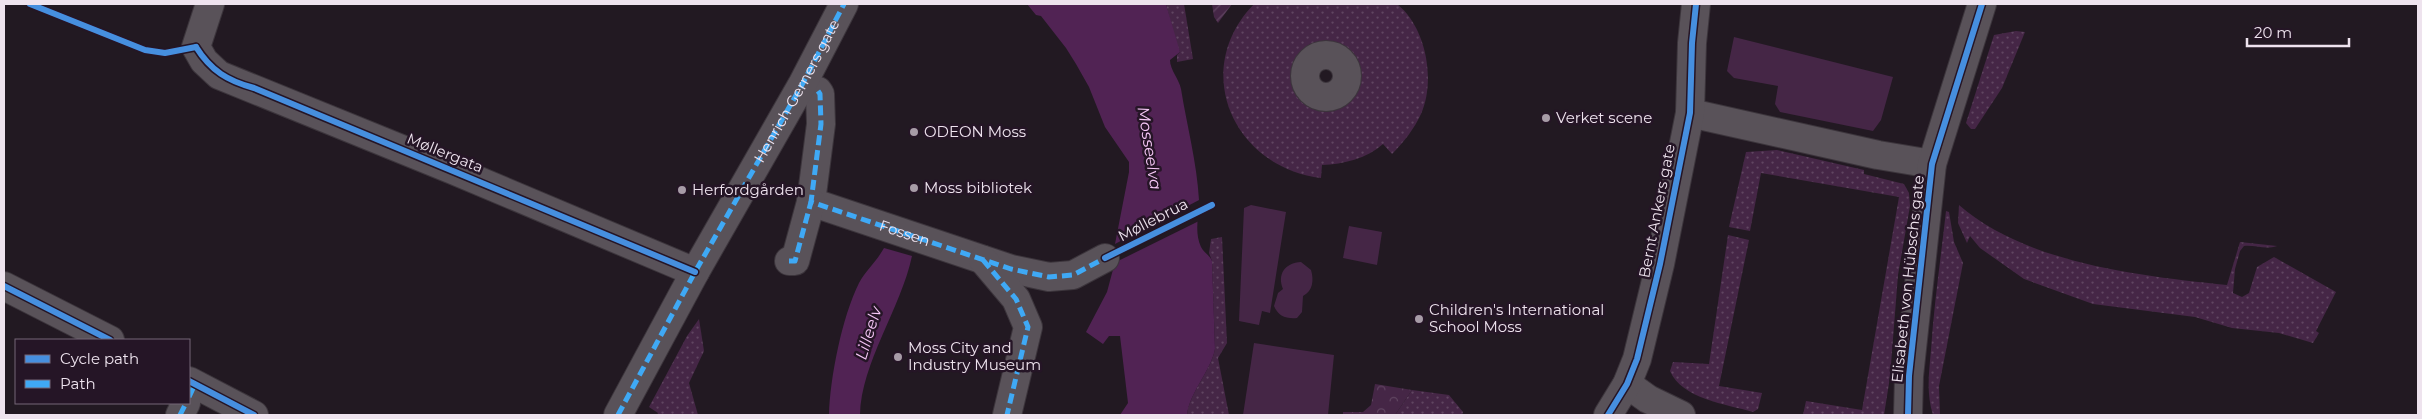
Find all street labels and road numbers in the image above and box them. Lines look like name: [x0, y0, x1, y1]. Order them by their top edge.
street label: Henrich Gerners gate: [749, 16, 843, 166]
street label: Møllergata: [404, 129, 486, 176]
street label: Bernt Ankers gate: [1634, 142, 1679, 280]
street label: Elisabeth von Hübschs gate: [1887, 174, 1928, 384]
street label: Møllebrua: [1115, 194, 1191, 245]
street label: Fossen: [877, 216, 933, 250]

